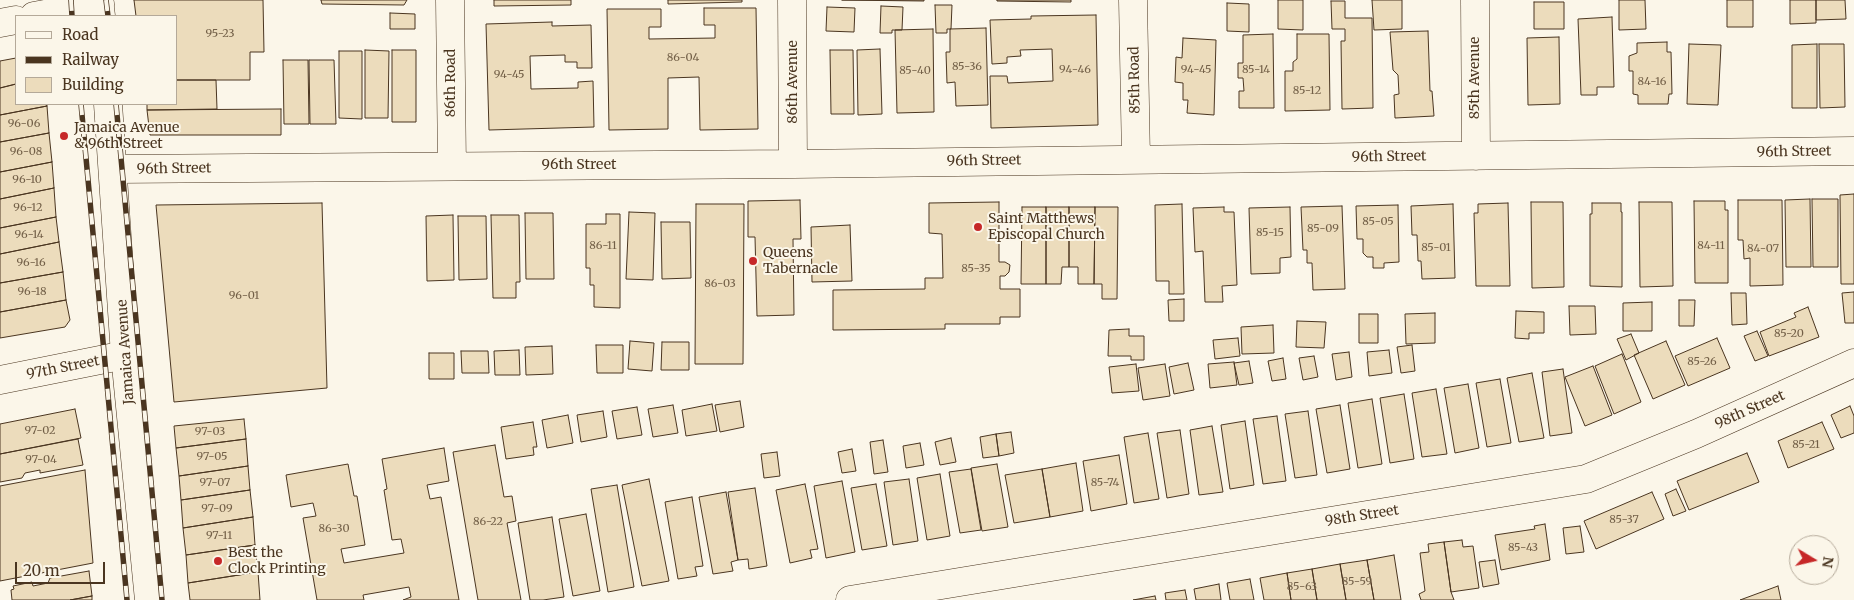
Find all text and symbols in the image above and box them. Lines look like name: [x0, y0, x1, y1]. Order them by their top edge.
legend: [15, 15, 178, 105]
text: Road: [62, 25, 98, 44]
house number: 95-23: [205, 27, 235, 41]
street label: 85th Avenue: [1467, 37, 1483, 119]
street label: 86th Avenue: [785, 40, 801, 124]
street label: 85th Road: [1126, 46, 1144, 114]
street label: 86th Road: [443, 49, 459, 117]
text: Railway: [62, 50, 119, 69]
house number: 86-04: [667, 51, 699, 65]
house number: 85-36: [952, 60, 982, 74]
house number: 94-46: [1059, 63, 1091, 77]
house number: 94-45: [1181, 63, 1211, 77]
house number: 85-14: [1242, 63, 1270, 77]
house number: 85-40: [899, 64, 931, 78]
house number: 94-45: [494, 68, 524, 82]
text: Building: [62, 75, 124, 94]
house number: 84-16: [1638, 75, 1666, 89]
house number: 85-12: [1293, 84, 1321, 98]
house number: 96-06: [8, 117, 40, 131]
place label: Jamaica Avenue & 96th Street: [74, 120, 179, 152]
marker: Jamaica Avenue & 96th Street: [58, 130, 70, 142]
street label: 96th Street: [1756, 143, 1832, 161]
house number: 96-08: [10, 145, 42, 159]
street label: 96th Street: [1351, 148, 1427, 166]
street label: 96th Street: [946, 152, 1022, 170]
street label: 96th Street: [542, 157, 616, 173]
street label: 96th Street: [136, 160, 212, 178]
house number: 96-10: [12, 173, 42, 187]
house number: 96-12: [13, 201, 43, 215]
place label: Saint Matthews Episcopal Church: [988, 211, 1105, 243]
house number: 85-05: [1362, 215, 1394, 229]
marker: Saint Matthews Episcopal Church: [972, 221, 984, 233]
house number: 85-09: [1307, 222, 1339, 236]
house number: 85-15: [1256, 226, 1284, 240]
house number: 96-14: [14, 228, 44, 242]
house number: 86-11: [589, 239, 617, 253]
house number: 84-11: [1697, 239, 1725, 253]
house number: 85-01: [1421, 241, 1451, 255]
house number: 84-07: [1747, 242, 1779, 256]
place label: Queens Tabernacle: [763, 245, 838, 278]
marker: Queens Tabernacle: [747, 255, 759, 267]
house number: 96-16: [16, 256, 46, 270]
house number: 85-35: [961, 262, 991, 276]
house number: 86-03: [704, 277, 736, 291]
house number: 96-18: [17, 285, 47, 299]
house number: 96-01: [229, 289, 259, 303]
street label: Jamaica Avenue: [114, 299, 138, 405]
house number: 85-20: [1774, 327, 1804, 341]
street label: 97th Street: [25, 353, 101, 383]
house number: 85-26: [1687, 355, 1717, 369]
street label: 98th Street: [1713, 387, 1787, 433]
house number: 97-02: [25, 424, 55, 438]
house number: 97-03: [195, 425, 225, 439]
house number: 85-21: [1792, 438, 1820, 452]
house number: 97-05: [197, 450, 227, 464]
house number: 97-04: [25, 453, 57, 467]
house number: 97-07: [200, 476, 230, 490]
house number: 85-74: [1091, 476, 1119, 490]
house number: 97-09: [201, 502, 233, 516]
street label: 98th Street: [1324, 502, 1400, 530]
house number: 85-37: [1609, 513, 1639, 527]
house number: 86-22: [473, 515, 503, 529]
house number: 86-30: [318, 522, 350, 536]
house number: 97-11: [206, 529, 232, 543]
north arrow: [1789, 535, 1839, 585]
house number: 85-43: [1508, 541, 1538, 555]
place label: Best the Clock Printing: [228, 545, 326, 578]
scale bar: [18, 552, 108, 584]
marker: Best the Clock Printing: [212, 555, 224, 567]
text: N: [1818, 555, 1838, 569]
text: 20 m: [23, 561, 60, 580]
house number: 85-59: [1342, 575, 1372, 589]
house number: 85-63: [1287, 580, 1317, 594]

